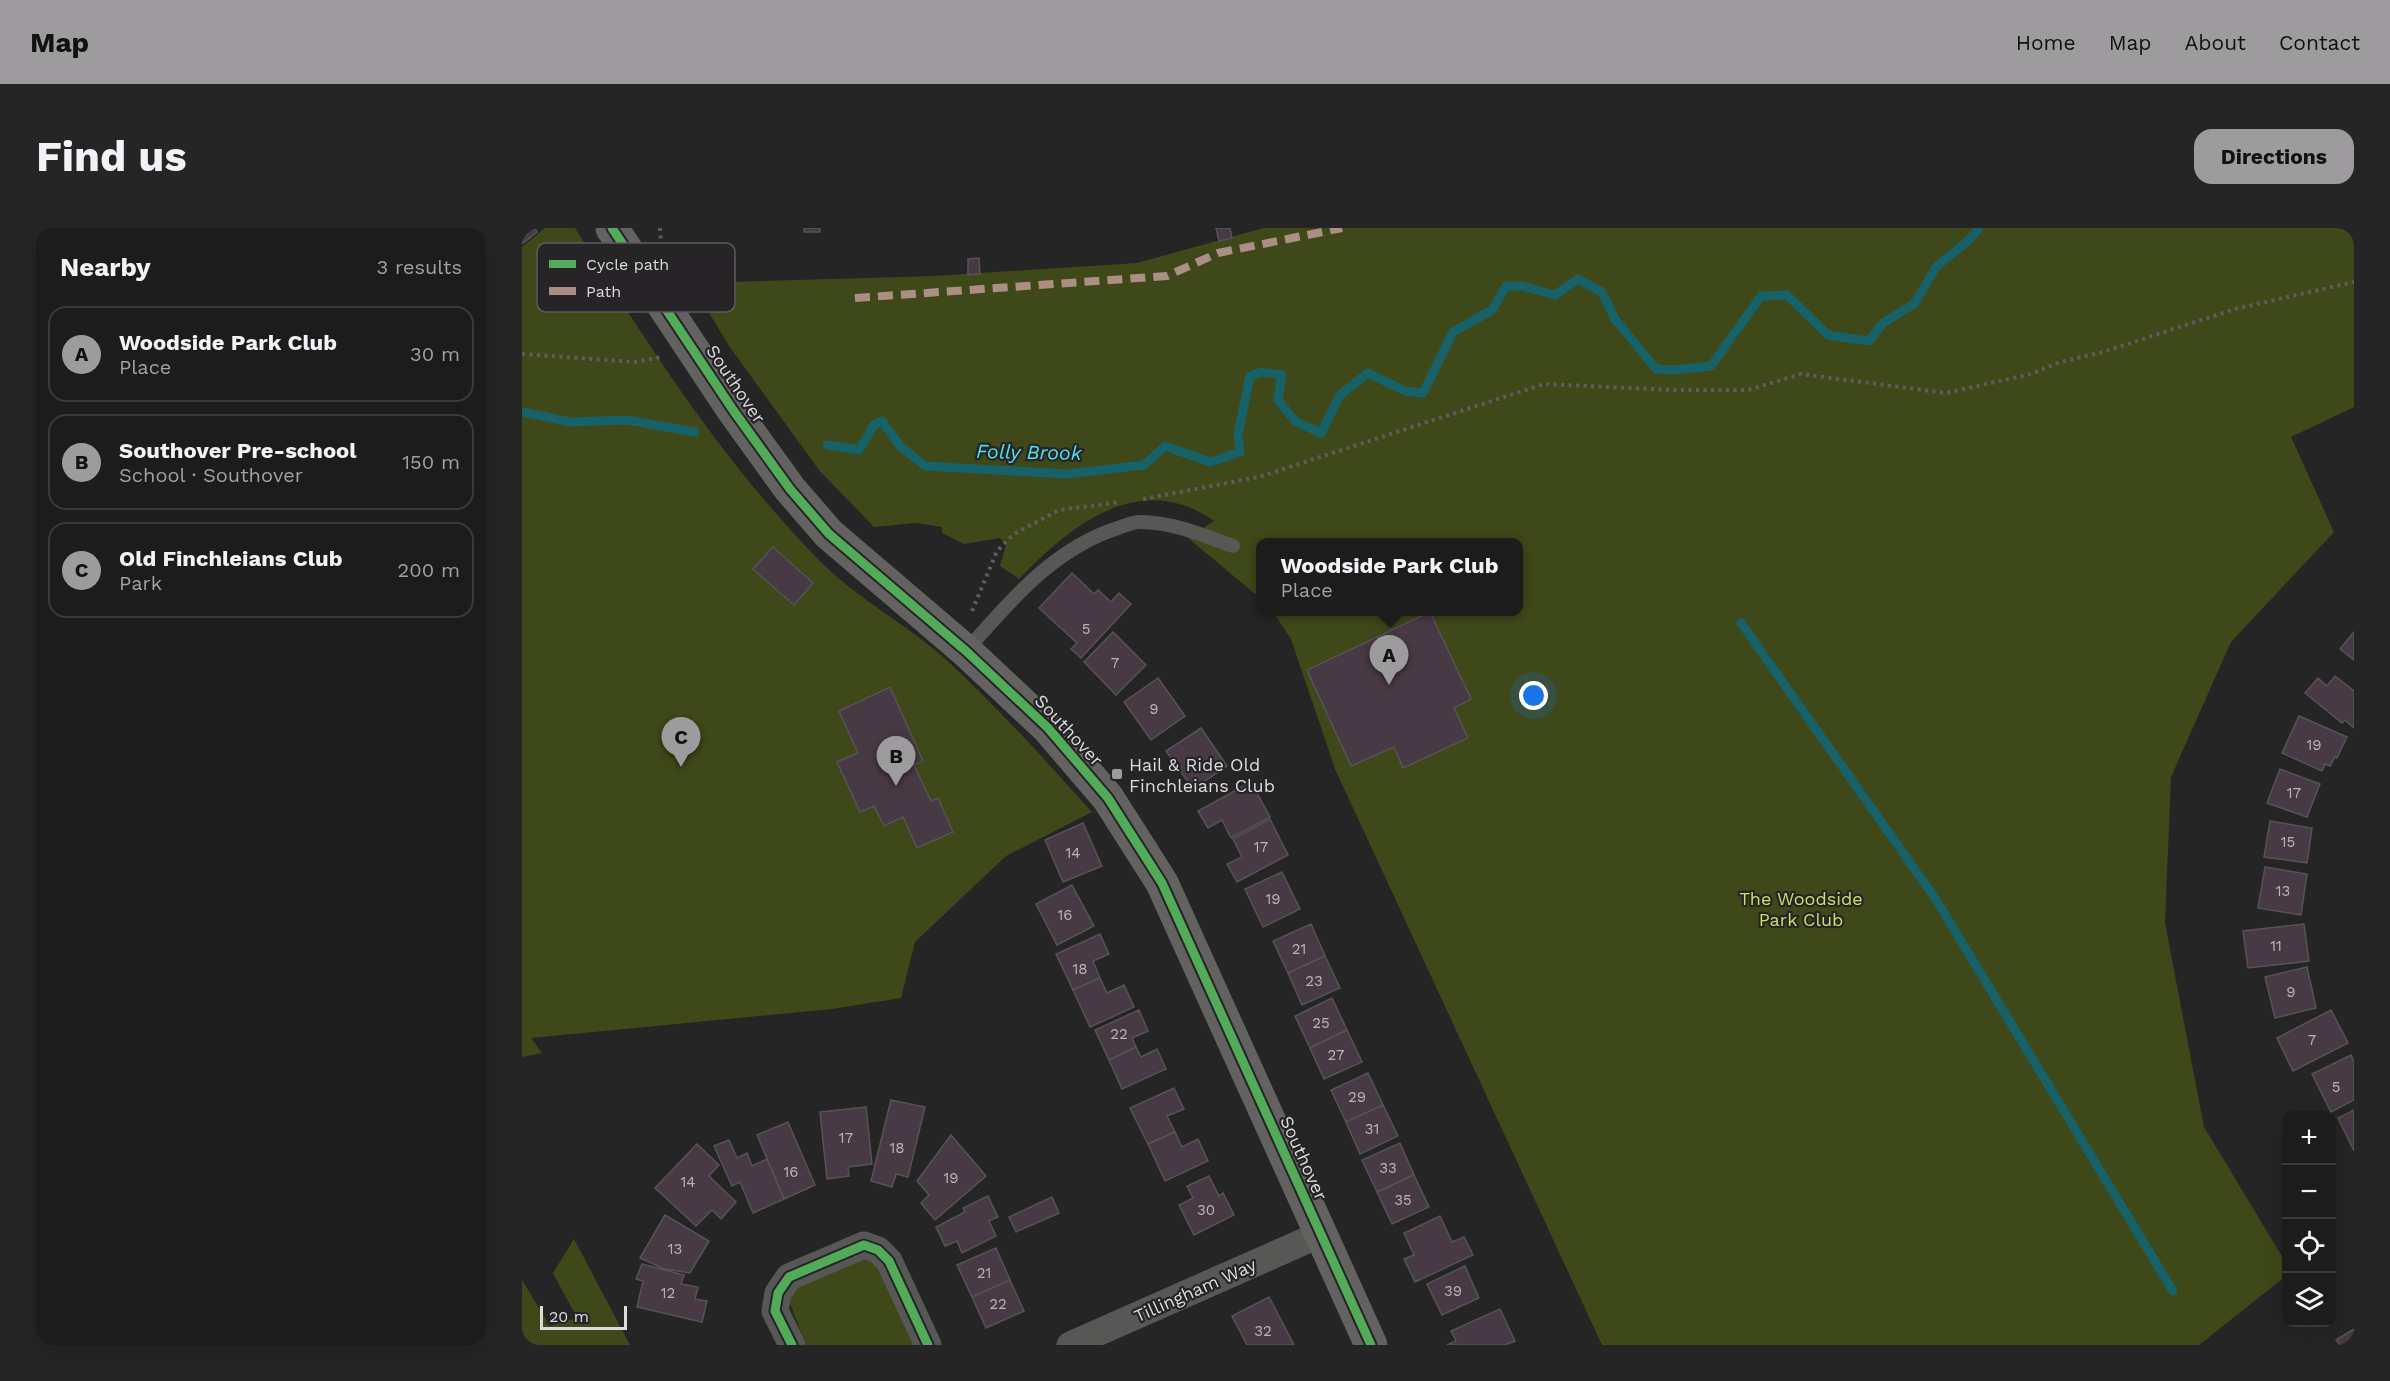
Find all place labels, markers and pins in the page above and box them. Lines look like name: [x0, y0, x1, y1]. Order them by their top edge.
pin: A: [1370, 636, 1408, 685]
pin: C: [662, 718, 700, 767]
pin: B: [876, 736, 916, 786]
place label: Hail & Ride Old Finchleians Club: [1129, 754, 1275, 796]
marker: Hail & Ride Old Finchleians Club: [1110, 767, 1124, 781]

